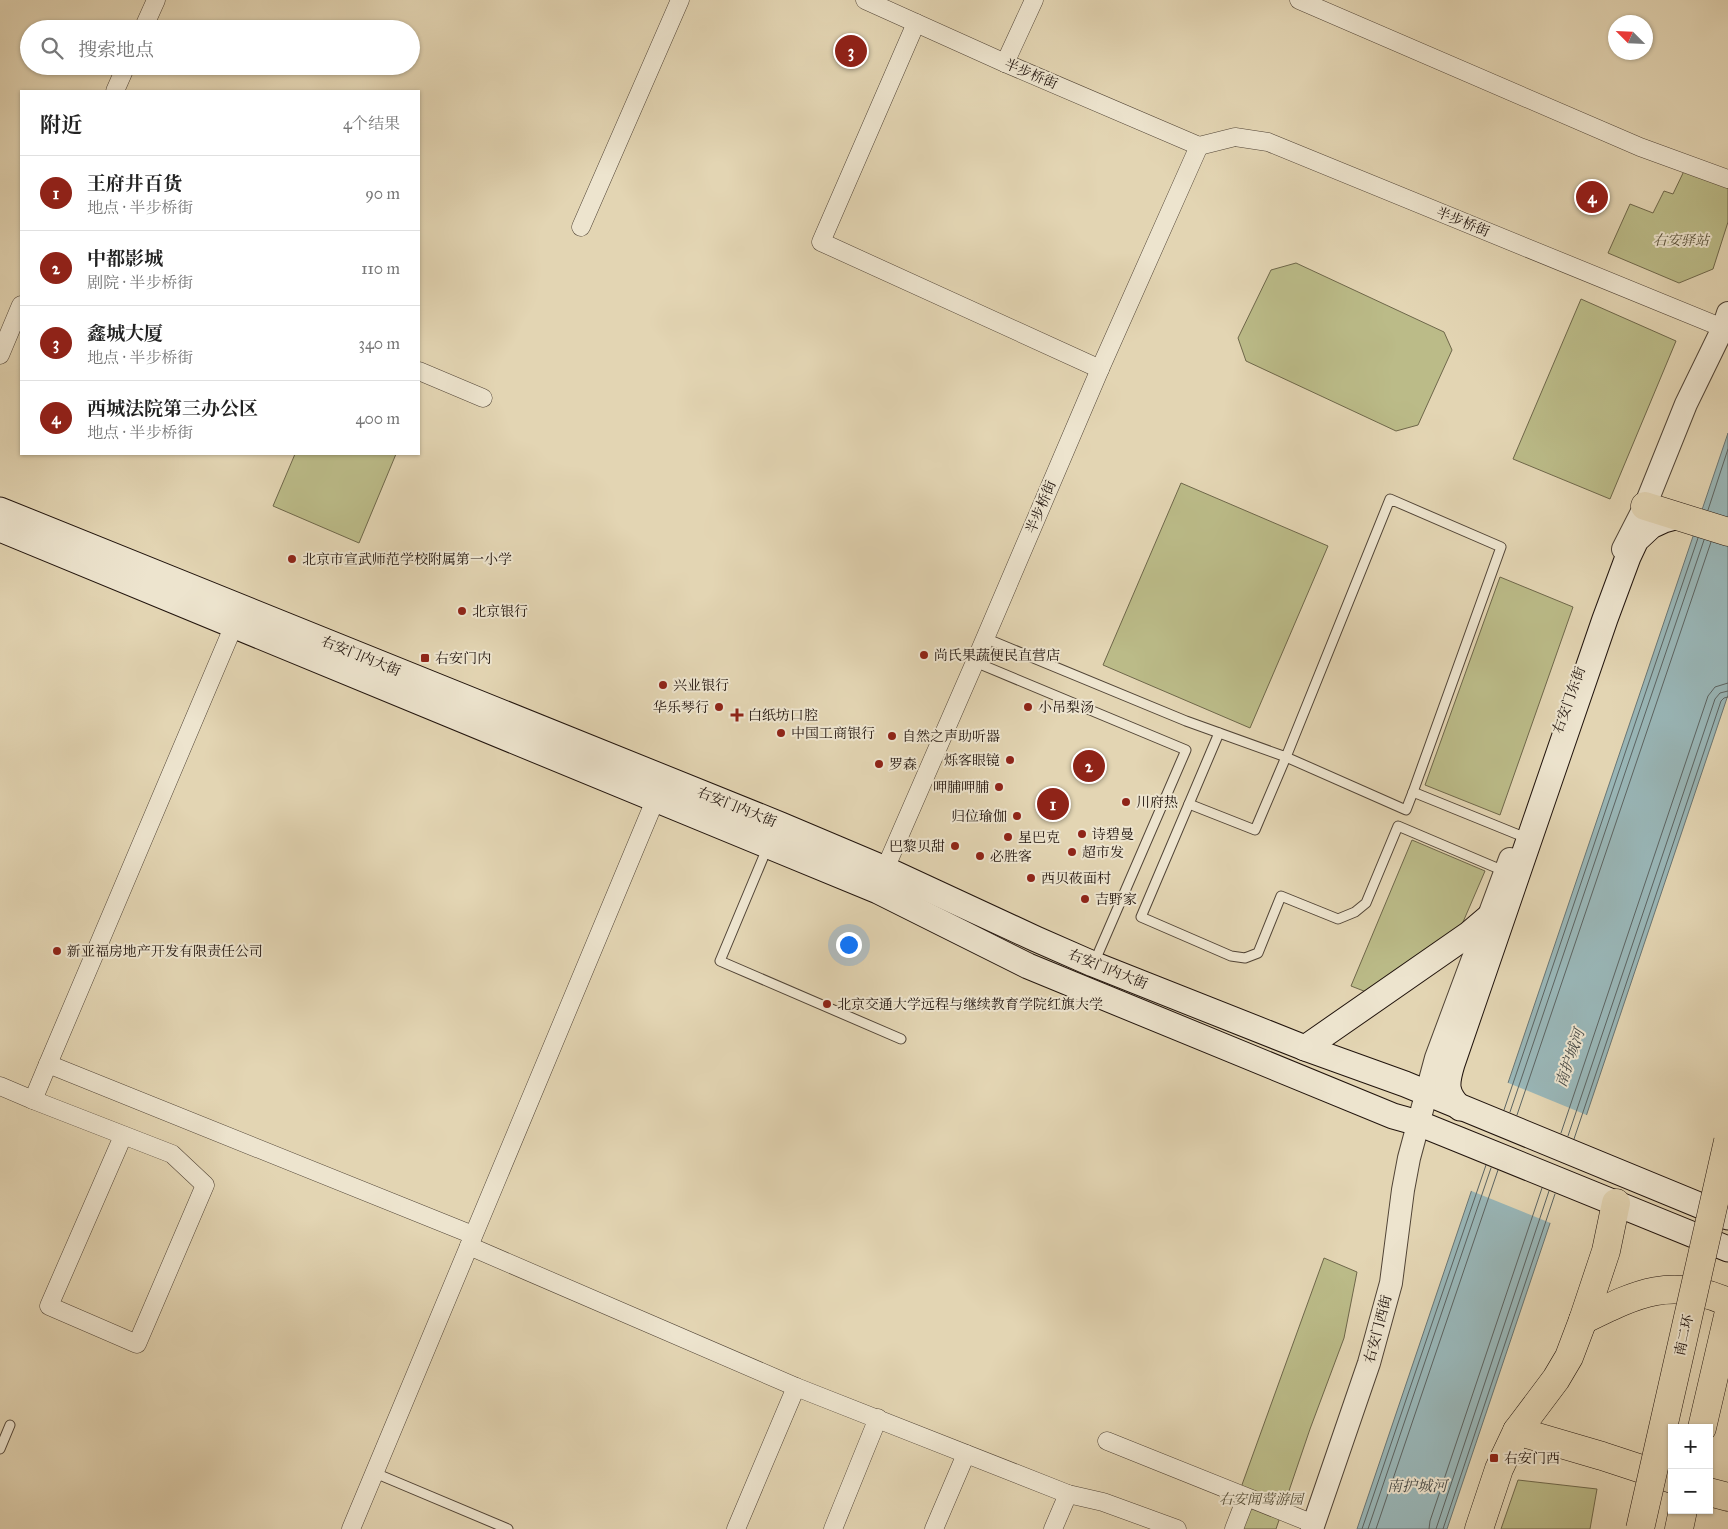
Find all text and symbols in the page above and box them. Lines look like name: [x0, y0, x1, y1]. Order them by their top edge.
north arrow: [1608, 15, 1653, 60]
search box: [20, 20, 420, 75]
pin: 3: [835, 32, 867, 70]
icon: search: [38, 34, 66, 62]
text: 搜索地点: [78, 38, 154, 61]
street label: 半步桥街: [1002, 55, 1060, 93]
text: 附近: [40, 112, 82, 138]
text: 4个结果: [343, 114, 400, 133]
text: 王府井百货: [87, 172, 182, 195]
pin: 4: [1576, 178, 1608, 216]
text: 1: [53, 184, 59, 203]
text: 90 m: [365, 184, 400, 203]
text: 地点 · 半步桥街: [87, 198, 193, 217]
street label: 半步桥街: [1434, 204, 1492, 240]
park label: 右安驿站: [1653, 232, 1711, 249]
text: 中都影城: [87, 247, 163, 270]
text: 2: [52, 259, 60, 278]
text: 110 m: [361, 259, 400, 278]
text: 剧院 · 半步桥街: [87, 273, 193, 292]
text: 鑫城大厦: [87, 322, 163, 345]
text: 3: [53, 334, 59, 353]
text: 340 m: [358, 334, 400, 353]
text: 地点 · 半步桥街: [87, 348, 193, 367]
text: 西城法院第三办公区: [87, 397, 258, 420]
text: 4: [52, 409, 60, 428]
text: 400 m: [356, 409, 400, 428]
text: 地点 · 半步桥街: [87, 423, 193, 442]
street label: 半步桥街: [1022, 478, 1060, 536]
place label: 北京市宣武师范学校附属第一小学: [302, 551, 512, 568]
marker: 北京市宣武师范学校附属第一小学: [286, 553, 298, 565]
place label: 北京银行: [472, 603, 528, 620]
marker: 北京银行: [456, 605, 468, 617]
street label: 右安门内大街: [319, 632, 403, 680]
place label: 尚氏果蔬便民直营店: [934, 647, 1060, 664]
marker: 尚氏果蔬便民直营店: [918, 649, 930, 661]
place label: 右安门内: [435, 650, 491, 667]
marker: 右安门内: [419, 652, 431, 664]
street label: 右安门东街: [1549, 664, 1589, 736]
place label: 兴业银行: [673, 677, 729, 694]
marker: 兴业银行: [657, 679, 669, 691]
place label: 华乐琴行: [653, 699, 709, 716]
place label: 小吊梨汤: [1038, 699, 1094, 716]
marker: 华乐琴行: [713, 701, 725, 713]
marker: 小吊梨汤: [1022, 701, 1034, 713]
place label: 白纸坊口腔: [748, 707, 818, 724]
marker: 白纸坊口腔: [730, 708, 744, 722]
place label: 中国工商银行: [791, 725, 875, 742]
marker: 中国工商银行: [775, 727, 787, 739]
place label: 自然之声助听器: [902, 728, 1000, 745]
marker: 自然之声助听器: [886, 730, 898, 742]
pin: 2: [1073, 747, 1105, 785]
place label: 烁客眼镜: [944, 752, 1000, 769]
marker: 烁客眼镜: [1004, 754, 1016, 766]
place label: 罗森: [889, 756, 917, 773]
marker: 罗森: [873, 758, 885, 770]
place label: 呷脯呷脯: [933, 779, 989, 796]
marker: 呷脯呷脯: [993, 781, 1005, 793]
street label: 右安门内大街: [695, 783, 779, 831]
pin: 1: [1037, 785, 1069, 823]
place label: 川府热: [1136, 794, 1178, 811]
marker: 川府热: [1120, 796, 1132, 808]
place label: 归位瑜伽: [951, 808, 1007, 825]
marker: 归位瑜伽: [1011, 810, 1023, 822]
place label: 诗碧曼: [1092, 826, 1134, 843]
marker: 诗碧曼: [1076, 828, 1088, 840]
place label: 星巴克: [1018, 829, 1060, 846]
marker: 星巴克: [1002, 831, 1014, 843]
place label: 巴黎贝甜: [889, 838, 945, 855]
marker: 巴黎贝甜: [949, 840, 961, 852]
place label: 超市发: [1082, 844, 1124, 861]
marker: 超市发: [1066, 846, 1078, 858]
place label: 必胜客: [990, 848, 1032, 865]
marker: 必胜客: [974, 850, 986, 862]
place label: 西贝莜面村: [1041, 870, 1111, 887]
marker: 西贝莜面村: [1025, 872, 1037, 884]
place label: 吉野家: [1095, 891, 1137, 908]
marker: 吉野家: [1079, 893, 1091, 905]
your location: [836, 932, 862, 958]
place label: 新亚福房地产开发有限责任公司: [67, 943, 263, 960]
marker: 新亚福房地产开发有限责任公司: [51, 945, 63, 957]
street label: 右安门内大街: [1066, 945, 1150, 993]
place label: 北京交通大学远程与继续教育学院红旗大学: [837, 996, 1103, 1013]
marker: 北京交通大学远程与继续教育学院红旗大学: [821, 998, 833, 1010]
water label: 南护城河: [1552, 1024, 1589, 1089]
street label: 右安门西街: [1361, 1293, 1395, 1365]
street label: 南二环: [1671, 1313, 1697, 1357]
map controls: [1668, 1424, 1713, 1514]
button: +: [1668, 1424, 1713, 1469]
place label: 右安门西: [1504, 1450, 1560, 1467]
marker: 右安门西: [1488, 1452, 1500, 1464]
button: −: [1668, 1469, 1713, 1514]
water label: 南护城河: [1387, 1477, 1450, 1495]
park label: 右安闻莺游园: [1219, 1491, 1305, 1508]

